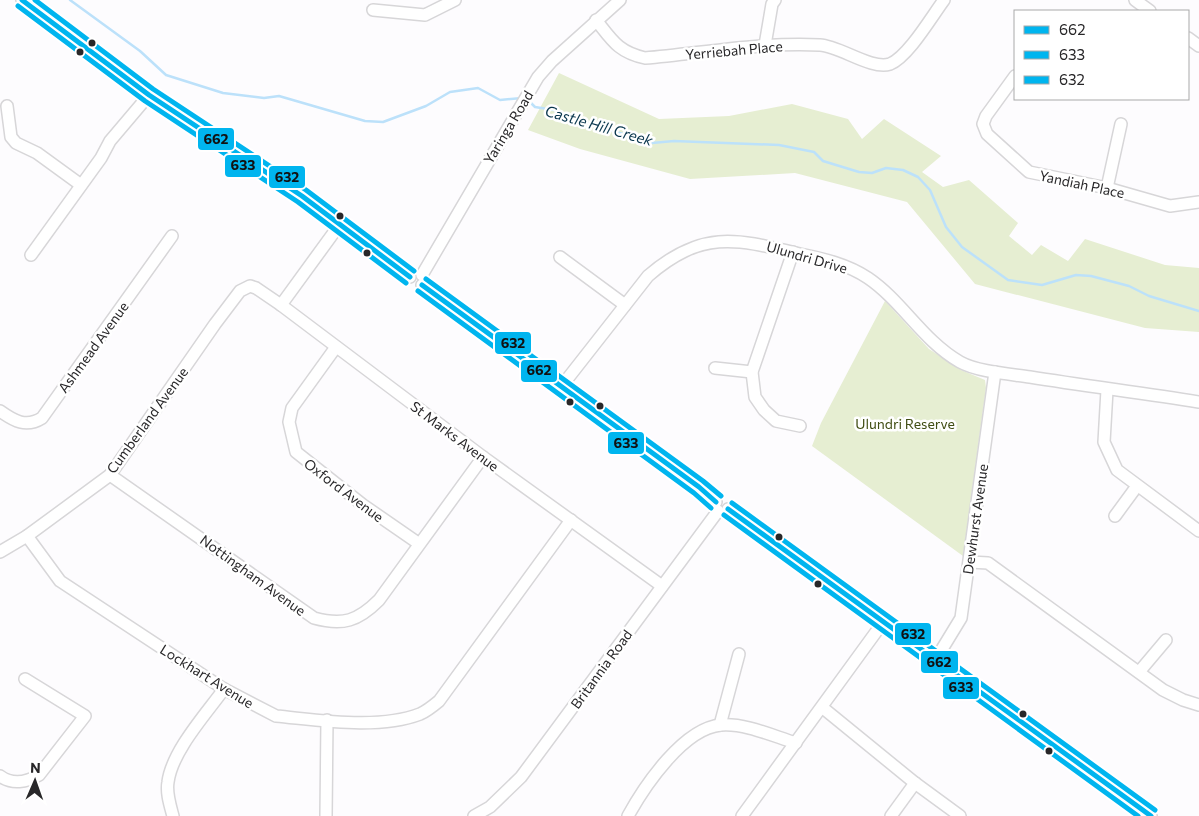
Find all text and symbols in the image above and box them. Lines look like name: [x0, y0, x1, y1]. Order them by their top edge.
legend: [1014, 10, 1189, 100]
text: 662: [1059, 20, 1086, 38]
street label: Yerriebah Place: [685, 37, 783, 63]
unlabelled marker: [87, 38, 97, 48]
text: 633: [1059, 45, 1085, 63]
unlabelled marker: [75, 47, 85, 57]
text: 632: [1059, 70, 1085, 88]
street label: Yaringa Road: [479, 87, 537, 167]
water label: Castle Hill Creek: [543, 101, 656, 149]
line badge: 662: [197, 127, 235, 151]
text: 662: [203, 130, 229, 147]
line badge: 633: [224, 154, 262, 178]
text: 633: [231, 156, 255, 173]
line badge: 632: [268, 165, 306, 189]
street label: Yandiah Place: [1038, 167, 1126, 201]
text: 632: [275, 168, 299, 185]
unlabelled marker: [335, 211, 345, 221]
street label: Ulundri Drive: [765, 237, 849, 277]
unlabelled marker: [362, 248, 372, 258]
street label: Ashmead Avenue: [54, 298, 132, 396]
line badge: 632: [494, 331, 532, 355]
text: 632: [501, 334, 525, 351]
line badge: 662: [520, 359, 558, 383]
text: 662: [526, 361, 552, 378]
street label: Cumberland Avenue: [103, 364, 191, 476]
street label: St Marks Avenue: [408, 397, 502, 475]
unlabelled marker: [565, 397, 575, 407]
unlabelled marker: [595, 401, 605, 411]
park label: Ulundri Reserve: [855, 415, 955, 432]
line badge: 633: [607, 431, 645, 455]
text: 633: [614, 434, 638, 451]
street label: Oxford Avenue: [301, 455, 387, 525]
street label: Dewhurst Avenue: [959, 463, 991, 575]
street label: Nottingham Avenue: [197, 531, 309, 619]
unlabelled marker: [774, 532, 784, 542]
unlabelled marker: [813, 579, 823, 589]
line badge: 632: [894, 622, 932, 646]
text: 632: [901, 625, 925, 642]
street label: Britannia Road: [567, 626, 635, 712]
street label: Lockhart Avenue: [157, 640, 257, 712]
line badge: 662: [920, 650, 959, 674]
text: 662: [926, 653, 952, 670]
line badge: 633: [942, 676, 980, 700]
text: 633: [949, 678, 973, 695]
unlabelled marker: [1018, 709, 1028, 719]
unlabelled marker: [1044, 746, 1054, 756]
north arrow: [10, 756, 60, 806]
text: N: [30, 759, 41, 776]

